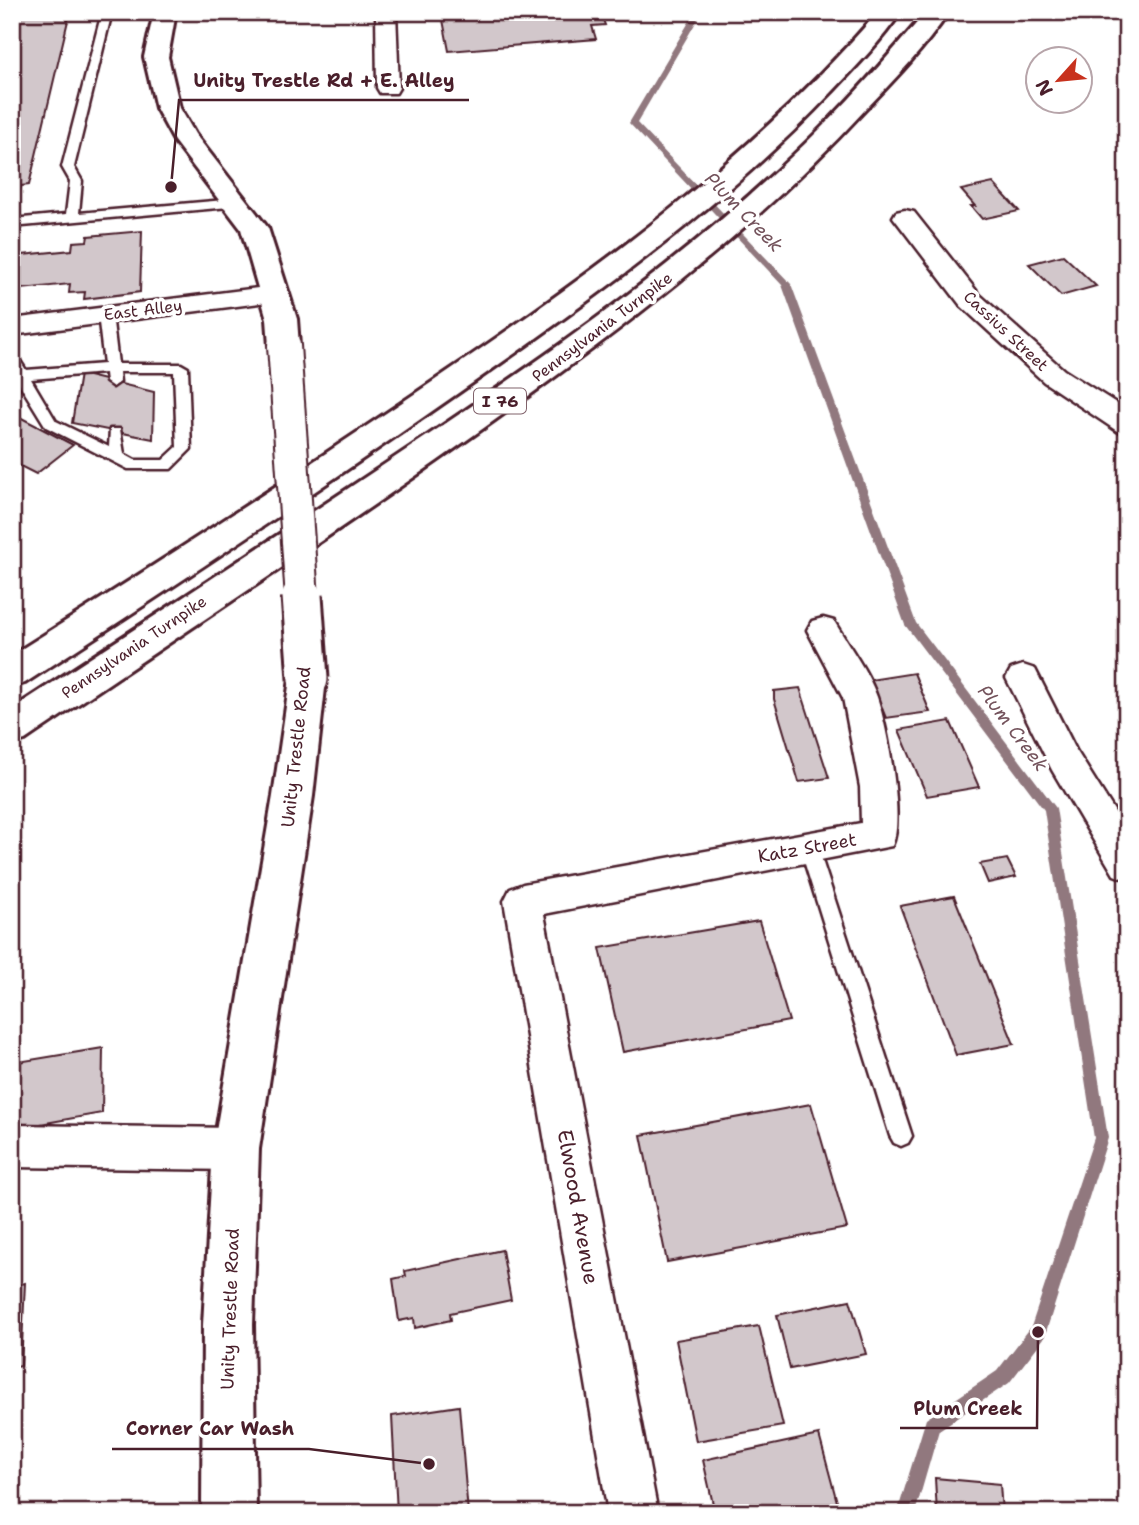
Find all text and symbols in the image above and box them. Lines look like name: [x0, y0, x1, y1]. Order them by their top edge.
north arrow: [1024, 46, 1094, 116]
callout: Unity Trestle Rd + E. Alley: [179, 60, 469, 100]
text: Unity Trestle Rd + E. Alley: [193, 68, 455, 93]
text: N: [1030, 75, 1059, 100]
water label: Plum Creek: [699, 166, 789, 258]
street label: Pennsylvania Turnpike: [528, 267, 676, 387]
street label: Cassius Street: [959, 286, 1053, 376]
street label: East Alley: [103, 295, 183, 325]
road number: I 76: [474, 388, 526, 414]
street label: Pennsylvania Turnpike: [57, 591, 211, 703]
street label: Unity Trestle Road: [276, 665, 316, 829]
water label: Plum Creek: [972, 680, 1054, 777]
street label: Katz Street: [756, 827, 858, 868]
street label: Elwood Avenue: [551, 1127, 605, 1287]
street label: Unity Trestle Road: [215, 1228, 245, 1390]
callout: Plum Creek: [900, 1388, 1037, 1428]
text: Plum Creek: [913, 1396, 1023, 1421]
callout: Corner Car Wash: [112, 1409, 309, 1449]
text: Corner Car Wash: [126, 1416, 295, 1441]

